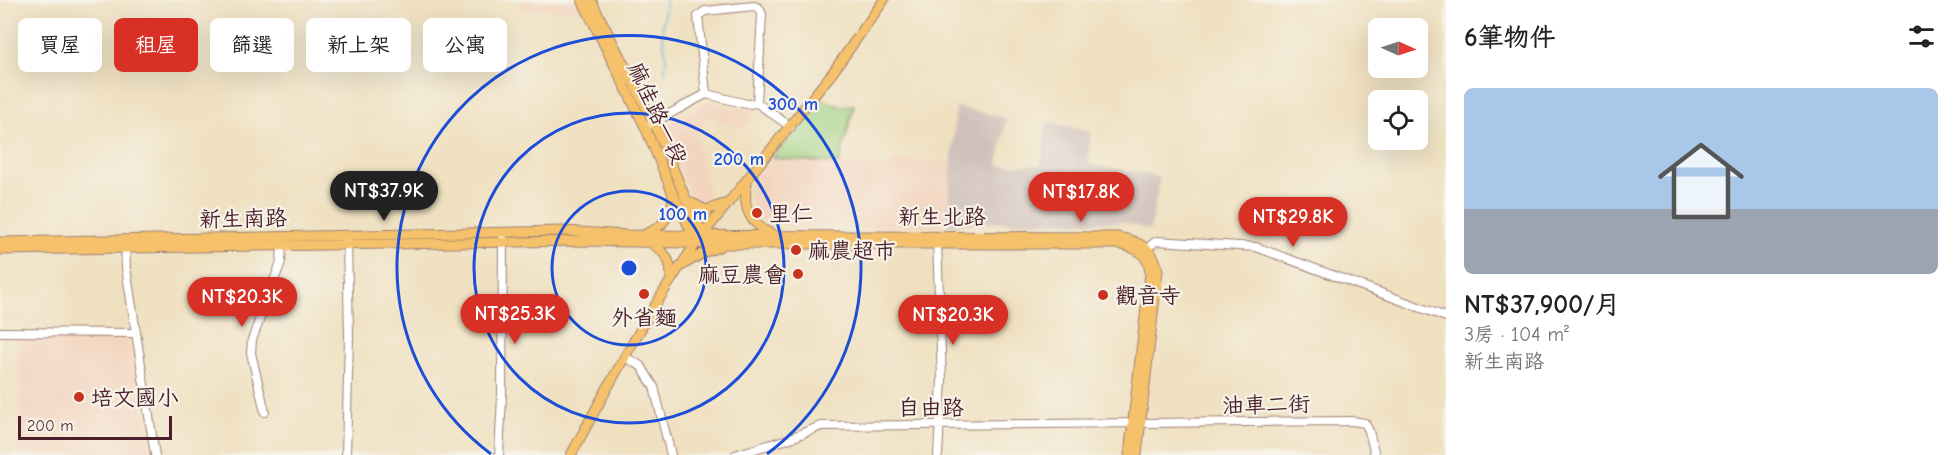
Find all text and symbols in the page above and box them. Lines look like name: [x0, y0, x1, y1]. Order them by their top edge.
chip: 買屋: [18, 18, 102, 72]
chip: 租屋: [114, 18, 198, 72]
chip: 篩選: [210, 18, 294, 72]
chip: 新上架: [306, 18, 411, 72]
chip: 公寓: [423, 18, 507, 72]
north arrow: [1368, 18, 1428, 78]
map controls: [1368, 18, 1428, 150]
icon: filters: [1905, 20, 1938, 53]
text: 6筆物件: [1464, 23, 1556, 53]
street label: 麻佳路一段: [622, 58, 692, 169]
button: locate: [1368, 90, 1428, 150]
text: 300 m: [768, 94, 818, 115]
icon: home: [1647, 127, 1755, 235]
text: 200 m: [714, 149, 764, 170]
pin: NT$37.9K: [322, 171, 446, 222]
pin: NT$17.8K: [1019, 172, 1143, 223]
text: NT$37.9K: [344, 179, 424, 202]
text: NT$17.8K: [1042, 180, 1120, 203]
pin: NT$29.8K: [1231, 197, 1355, 248]
place label: 里仁: [769, 201, 813, 227]
text: 100 m: [659, 204, 707, 225]
street label: 新生北路: [898, 204, 986, 230]
street label: 新生南路: [199, 205, 287, 233]
text: NT$29.8K: [1252, 205, 1334, 228]
marker: 里仁: [750, 206, 764, 220]
place label: 麻農超市: [808, 238, 896, 264]
marker: 麻農超市: [789, 243, 803, 257]
centre of rings: [619, 258, 639, 278]
place label: 麻豆農會: [698, 262, 786, 288]
marker: 麻豆農會: [791, 267, 805, 281]
pin: NT$20.3K: [180, 277, 304, 328]
place label: 觀音寺: [1115, 283, 1181, 309]
text: NT$20.3K: [201, 285, 283, 308]
marker: 外省麵: [637, 287, 651, 301]
marker: 觀音寺: [1096, 288, 1110, 302]
text: NT$37,900/月: [1464, 290, 1620, 320]
pin: NT$25.3K: [453, 294, 577, 345]
pin: NT$20.3K: [891, 295, 1015, 346]
text: NT$25.3K: [475, 302, 555, 325]
text: NT$20.3K: [912, 303, 994, 326]
place label: 外省麵: [611, 305, 677, 331]
text: 3房 · 104 m²: [1464, 323, 1569, 346]
text: 新生南路: [1464, 350, 1544, 373]
place label: 培文國小: [91, 385, 179, 411]
marker: 培文國小: [72, 390, 86, 404]
street label: 油車二街: [1222, 391, 1310, 419]
street label: 自由路: [898, 395, 964, 421]
scale bar: [18, 413, 172, 440]
text: 200 m: [27, 417, 73, 435]

